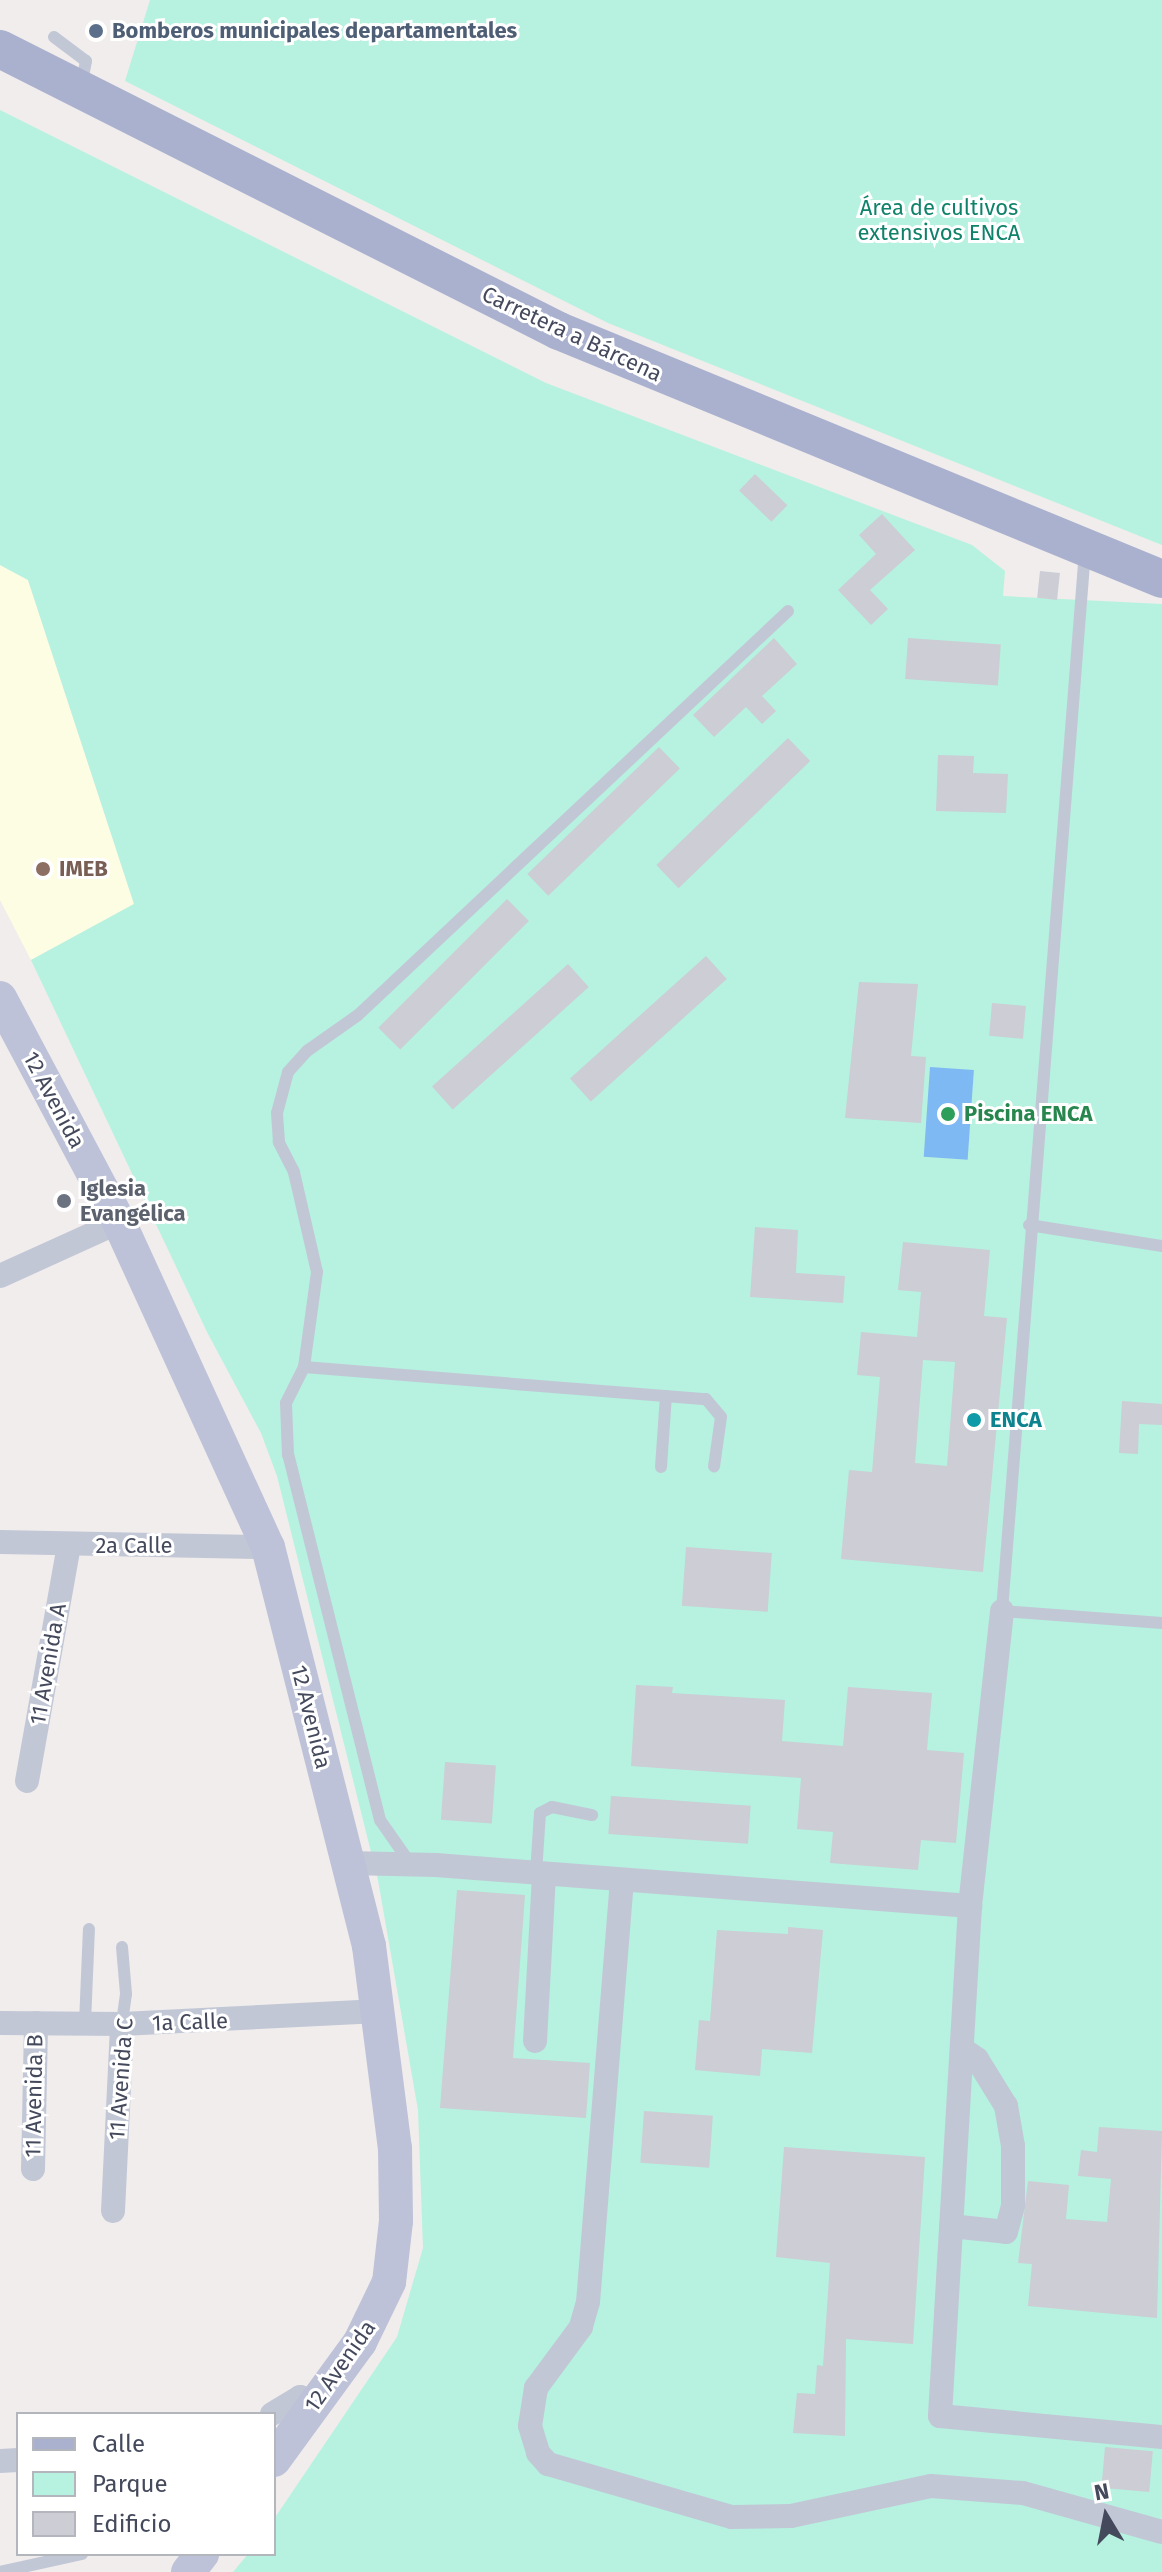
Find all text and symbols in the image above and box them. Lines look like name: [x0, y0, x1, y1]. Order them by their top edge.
place label: Bomberos municipales departamentales: [112, 18, 517, 44]
marker: Bomberos municipales departamentales: [87, 22, 105, 40]
park label: Área de cultivos extensivos ENCA: [858, 194, 1020, 246]
street label: Carretera a Bárcena: [478, 281, 666, 387]
place label: IMEB: [59, 856, 108, 882]
marker: IMEB: [34, 860, 52, 878]
street label: 12 Avenida: [18, 1047, 90, 1153]
place label: Piscina ENCA: [964, 1101, 1093, 1127]
marker: Piscina ENCA: [939, 1105, 957, 1123]
place label: Iglesia Evangélica: [80, 1175, 186, 1226]
marker: Iglesia Evangélica: [55, 1192, 73, 1210]
place label: ENCA: [990, 1407, 1042, 1433]
marker: ENCA: [965, 1411, 983, 1429]
street label: 2a Calle: [95, 1533, 173, 1559]
street label: 11 Avenida A: [24, 1601, 72, 1727]
street label: 12 Avenida: [285, 1662, 337, 1772]
street label: 1a Calle: [152, 2007, 228, 2037]
street label: 11 Avenida C: [104, 2017, 138, 2141]
street label: 11 Avenida B: [20, 2034, 48, 2158]
street label: 12 Avenida: [299, 2315, 381, 2417]
legend: [16, 2412, 276, 2556]
text: Calle: [92, 2430, 145, 2458]
text: Parque: [92, 2470, 168, 2498]
north arrow: [1066, 2476, 1146, 2556]
text: N: [1092, 2477, 1111, 2506]
text: Edificio: [92, 2510, 172, 2538]

